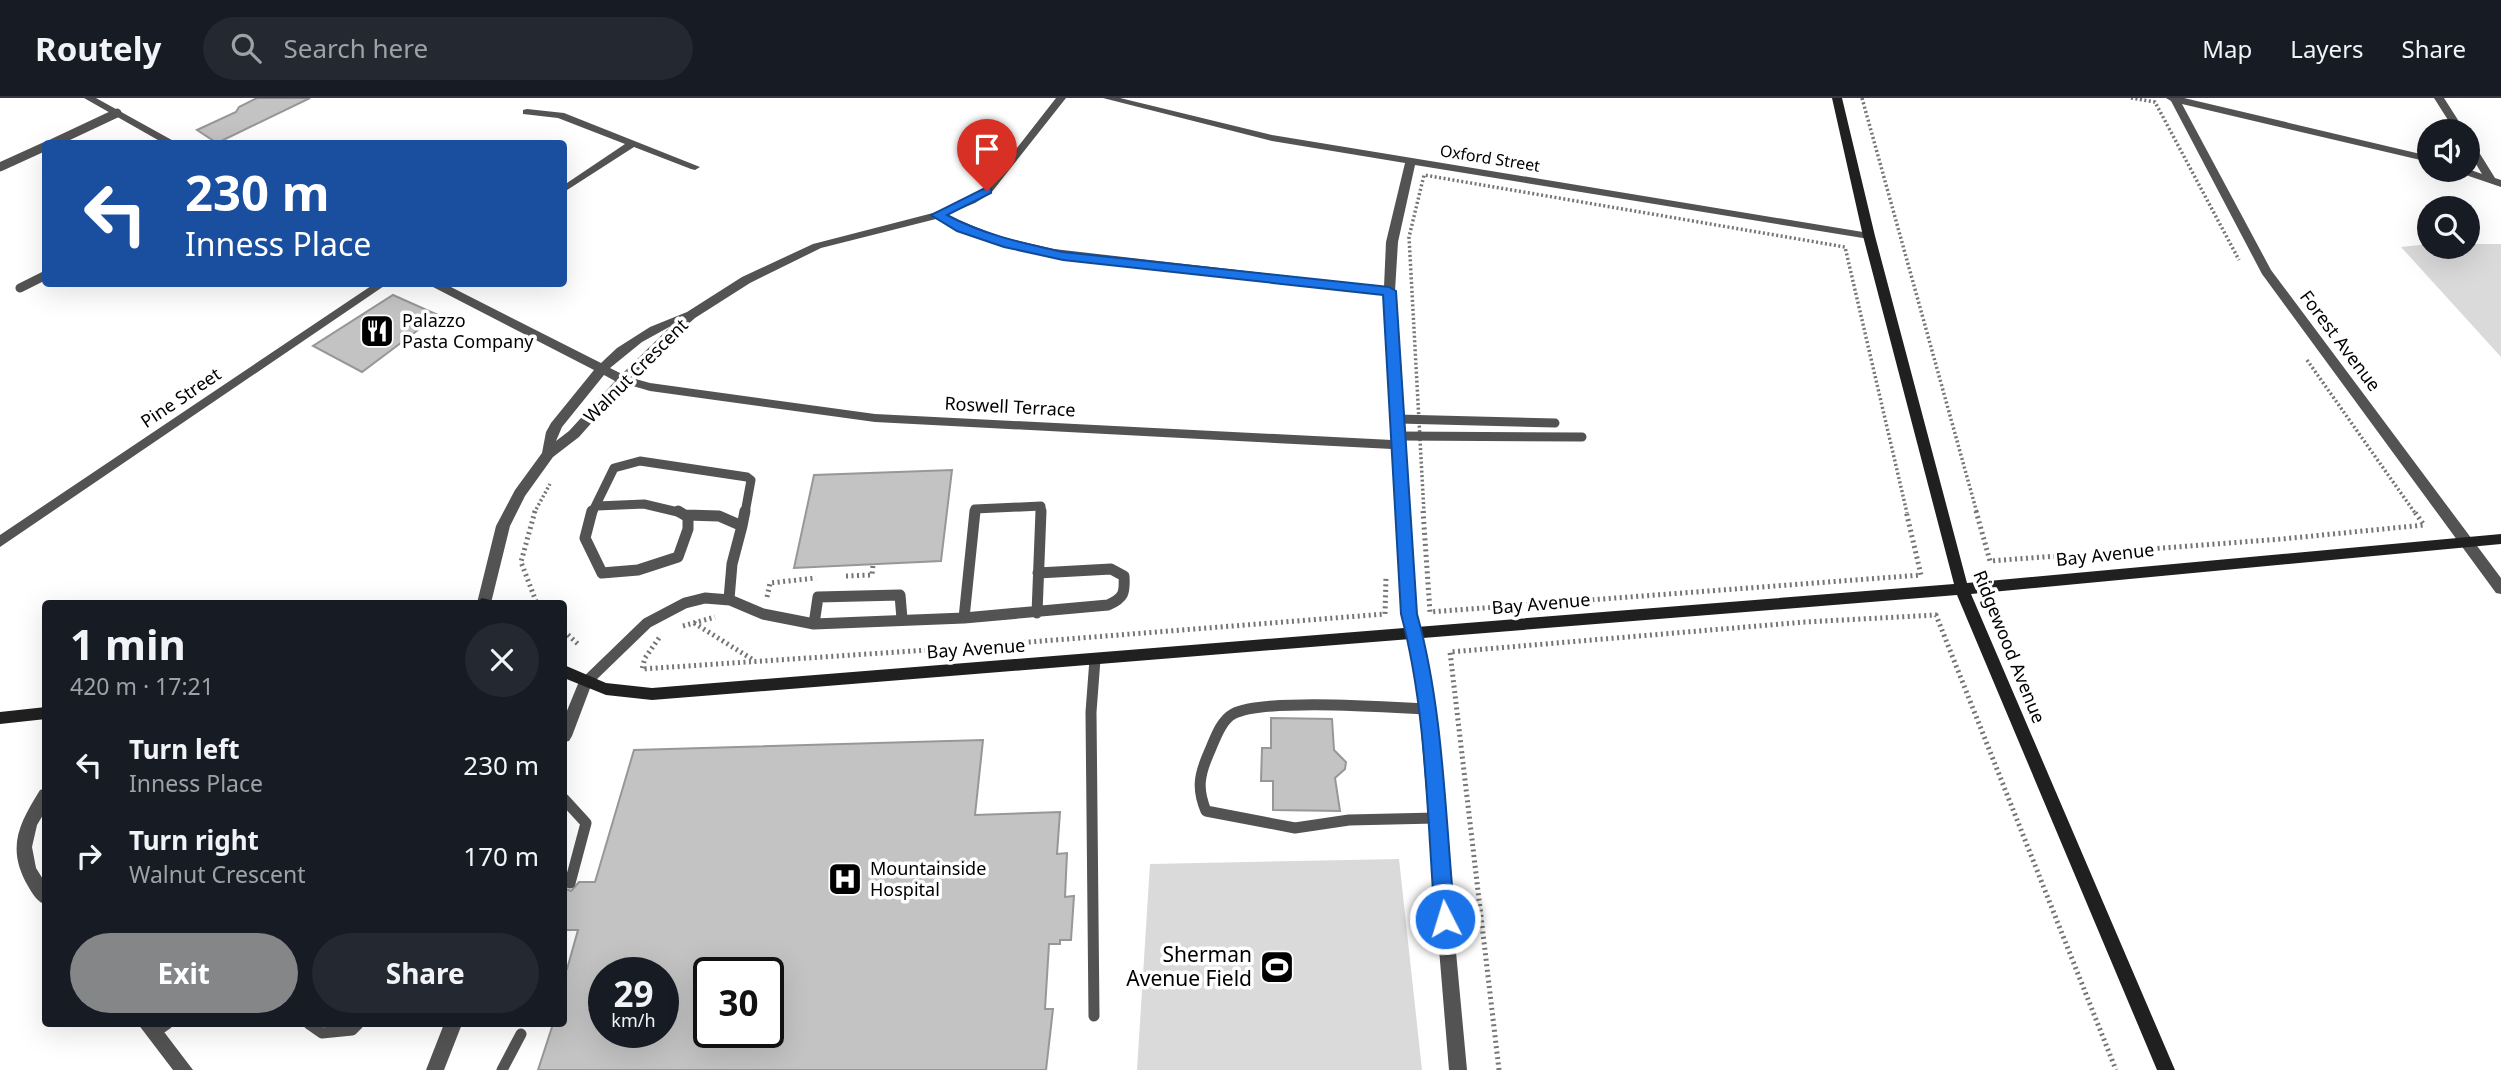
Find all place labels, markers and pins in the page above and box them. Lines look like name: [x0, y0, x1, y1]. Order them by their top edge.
pin: [957, 119, 1017, 191]
place label: Palazzo Pasta Company: [402, 308, 534, 353]
restaurant icon: Palazzo Pasta Company: [358, 312, 396, 350]
place label: Mountainside Hospital: [870, 856, 986, 901]
hospital icon: Mountainside Hospital: [826, 860, 864, 898]
place label: Sherman Avenue Field: [1126, 940, 1252, 992]
sports icon: Sherman Avenue Field: [1258, 948, 1296, 986]

